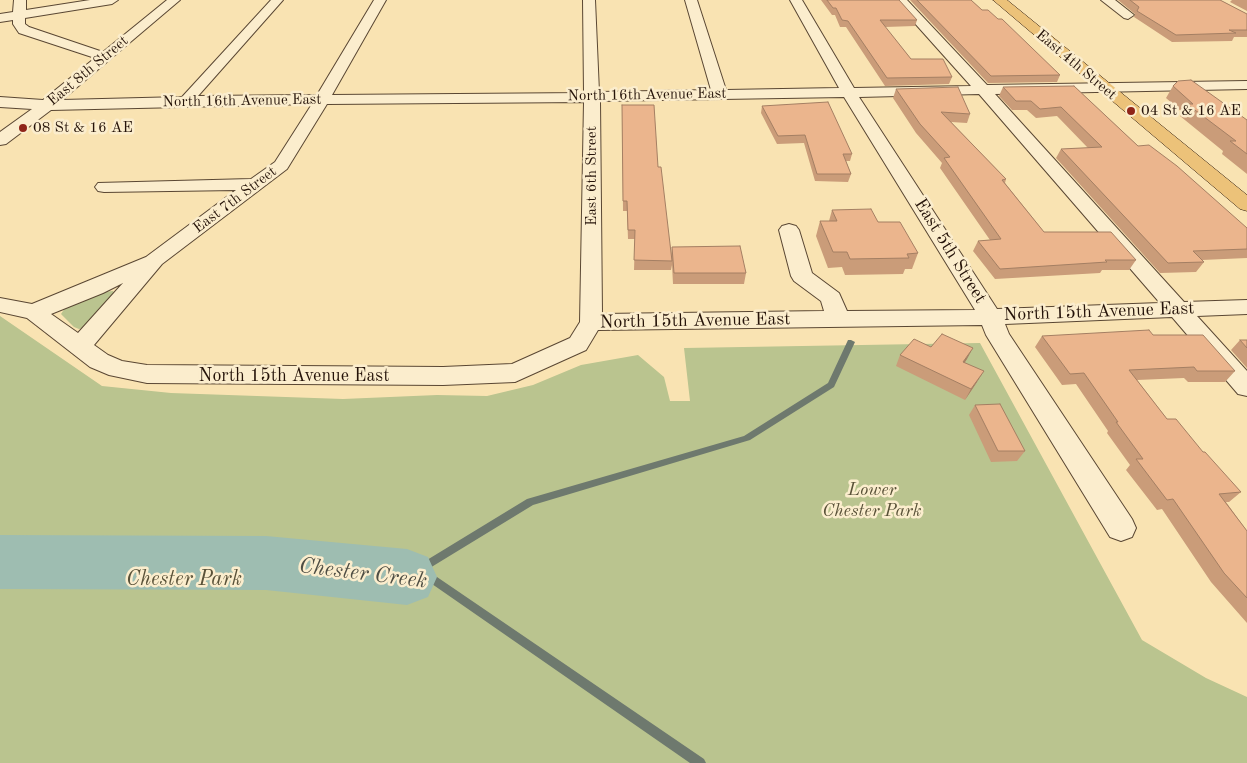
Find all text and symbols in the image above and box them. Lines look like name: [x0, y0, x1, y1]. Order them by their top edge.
street label: East 4th Street: [1032, 26, 1120, 104]
street label: East 8th Street: [44, 32, 132, 110]
street label: North 16th Avenue East: [567, 85, 727, 105]
street label: North 16th Avenue East: [162, 91, 322, 111]
place label: 04 St & 16 AE: [1141, 102, 1241, 120]
marker: 04 St & 16 AE: [1125, 105, 1137, 117]
place label: 08 St & 16 AE: [33, 119, 133, 137]
marker: 08 St & 16 AE: [17, 122, 29, 134]
street label: East 6th Street: [583, 126, 601, 226]
street label: East 7th Street: [190, 163, 280, 237]
street label: East 5th Street: [909, 195, 991, 307]
street label: North 15th Avenue East: [1003, 298, 1195, 326]
street label: North 15th Avenue East: [599, 309, 791, 333]
street label: North 15th Avenue East: [199, 365, 389, 387]
park label: Lower Chester Park: [822, 479, 922, 522]
water label: Chester Creek: [297, 553, 429, 595]
park label: Chester Park: [126, 566, 242, 592]

